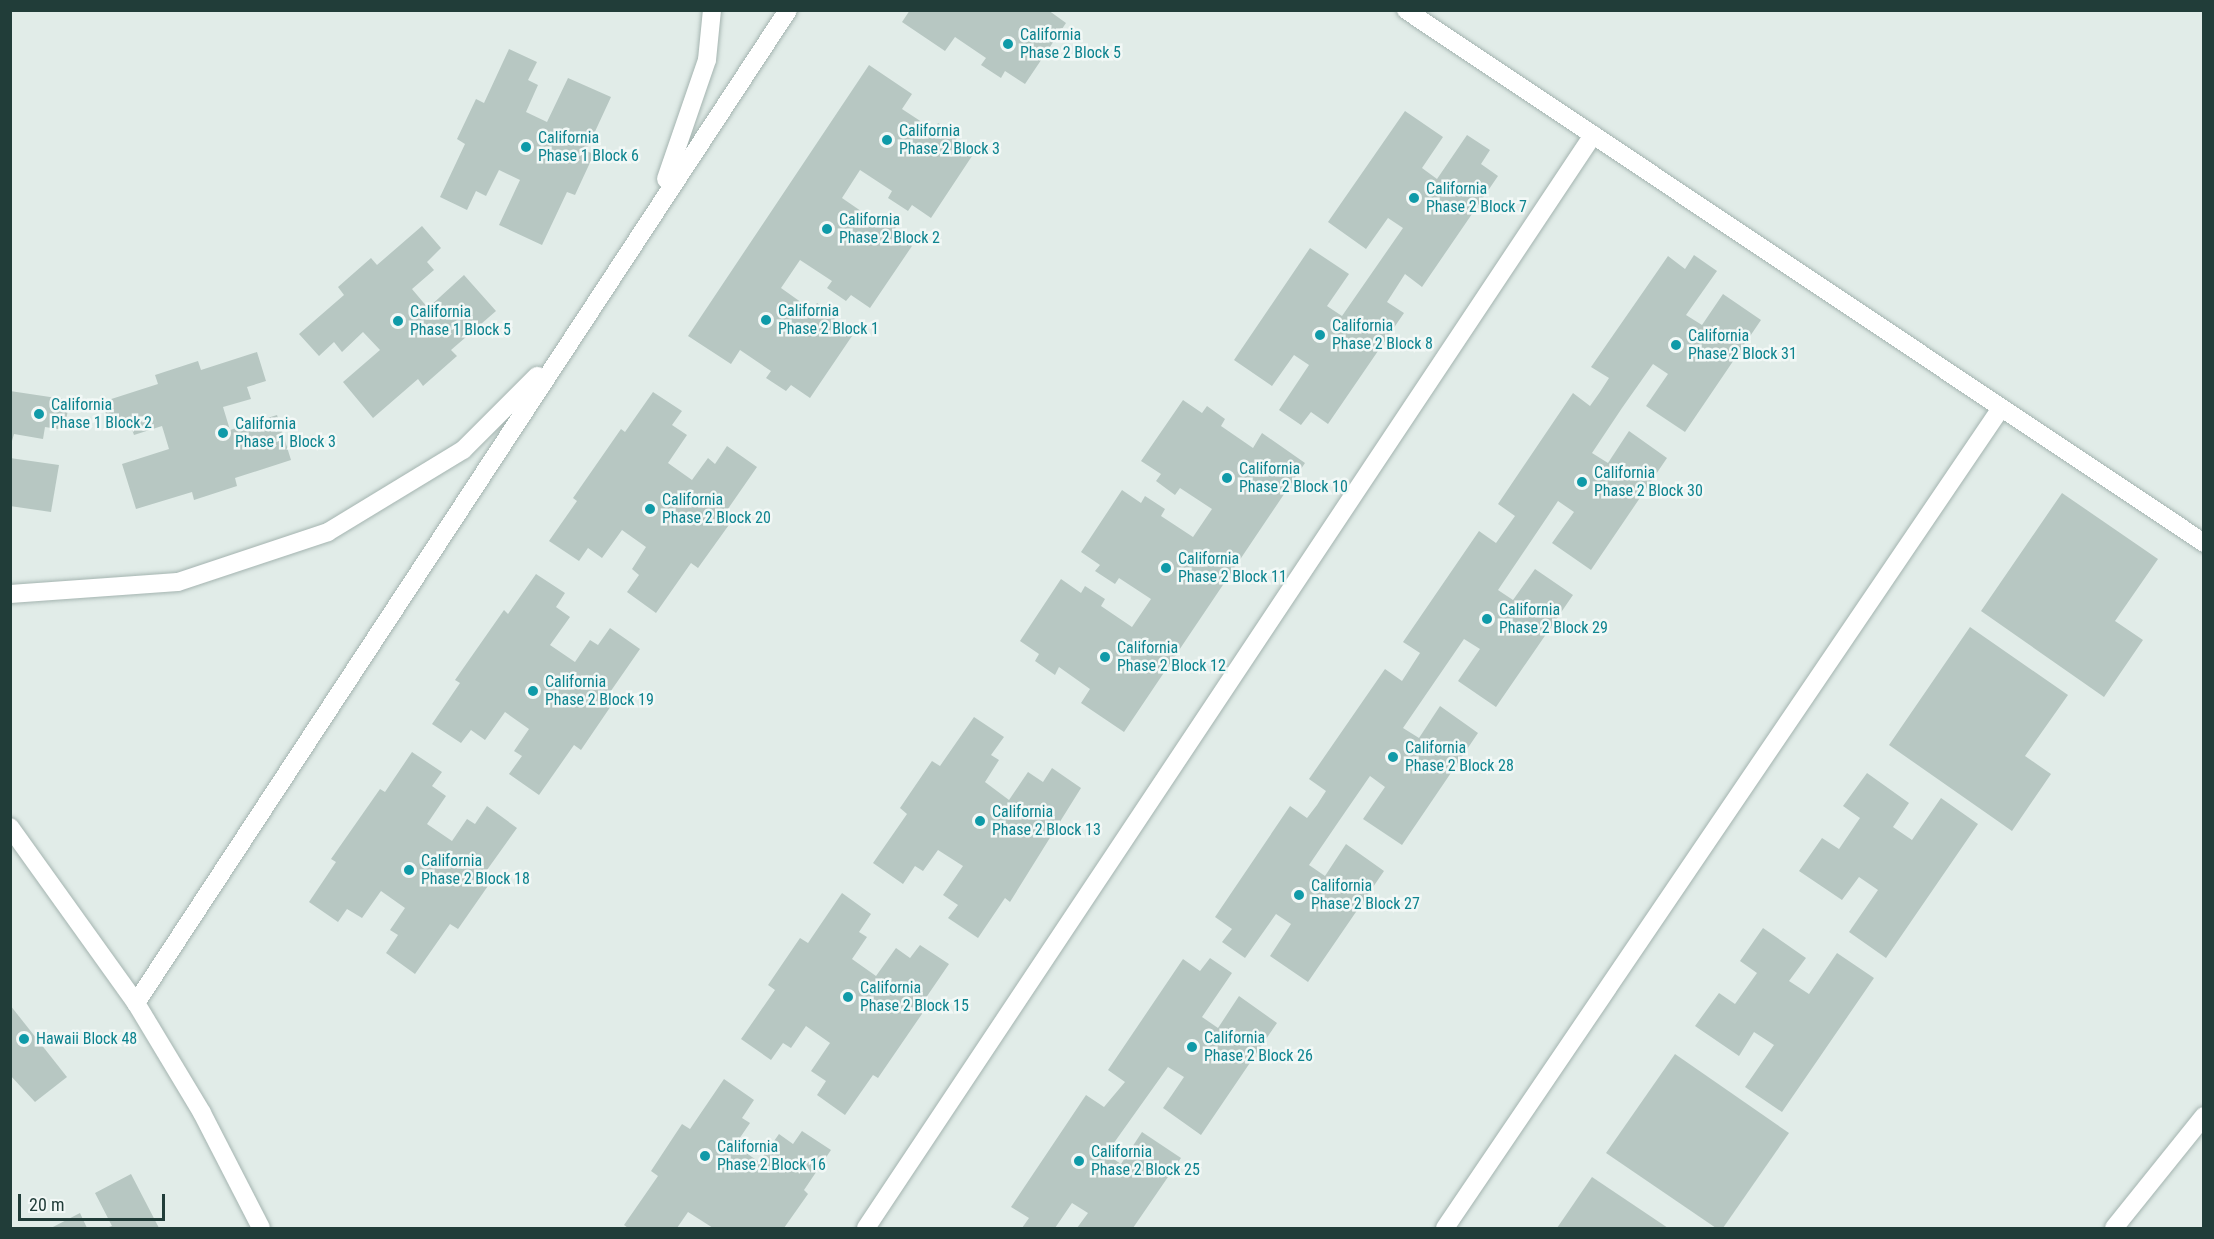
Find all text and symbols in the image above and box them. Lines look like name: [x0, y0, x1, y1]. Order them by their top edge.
place label: California Phase 2 Block 5: [1020, 25, 1121, 63]
marker: California Phase 2 Block 5: [1001, 37, 1015, 51]
place label: California Phase 2 Block 3: [899, 121, 1000, 159]
place label: California Phase 1 Block 6: [538, 128, 639, 166]
marker: California Phase 2 Block 3: [880, 133, 894, 147]
marker: California Phase 1 Block 6: [519, 140, 533, 154]
place label: California Phase 2 Block 7: [1426, 179, 1527, 217]
marker: California Phase 2 Block 7: [1407, 191, 1421, 205]
place label: California Phase 2 Block 2: [839, 210, 940, 248]
marker: California Phase 2 Block 2: [820, 222, 834, 236]
place label: California Phase 2 Block 1: [778, 301, 879, 339]
place label: California Phase 1 Block 5: [410, 302, 511, 340]
marker: California Phase 2 Block 1: [759, 313, 773, 327]
marker: California Phase 1 Block 5: [391, 314, 405, 328]
place label: California Phase 2 Block 8: [1332, 316, 1433, 354]
place label: California Phase 2 Block 31: [1688, 326, 1797, 364]
marker: California Phase 2 Block 8: [1313, 328, 1327, 342]
marker: California Phase 2 Block 31: [1669, 338, 1683, 352]
place label: California Phase 1 Block 2: [51, 395, 152, 433]
marker: California Phase 1 Block 2: [32, 407, 46, 421]
place label: California Phase 1 Block 3: [235, 414, 336, 452]
marker: California Phase 1 Block 3: [216, 426, 230, 440]
place label: California Phase 2 Block 10: [1239, 459, 1348, 497]
place label: California Phase 2 Block 30: [1594, 463, 1703, 501]
marker: California Phase 2 Block 10: [1220, 471, 1234, 485]
marker: California Phase 2 Block 30: [1575, 475, 1589, 489]
place label: California Phase 2 Block 20: [662, 490, 771, 528]
marker: California Phase 2 Block 20: [643, 502, 657, 516]
place label: California Phase 2 Block 11: [1178, 549, 1287, 587]
marker: California Phase 2 Block 11: [1159, 561, 1173, 575]
place label: California Phase 2 Block 29: [1499, 600, 1608, 638]
marker: California Phase 2 Block 29: [1480, 612, 1494, 626]
place label: California Phase 2 Block 12: [1117, 638, 1226, 676]
marker: California Phase 2 Block 12: [1098, 650, 1112, 664]
place label: California Phase 2 Block 19: [545, 672, 654, 710]
marker: California Phase 2 Block 19: [526, 684, 540, 698]
place label: California Phase 2 Block 28: [1405, 738, 1514, 776]
marker: California Phase 2 Block 28: [1386, 750, 1400, 764]
place label: California Phase 2 Block 13: [992, 802, 1101, 840]
marker: California Phase 2 Block 13: [973, 814, 987, 828]
place label: California Phase 2 Block 18: [421, 851, 530, 889]
marker: California Phase 2 Block 18: [402, 863, 416, 877]
place label: California Phase 2 Block 27: [1311, 876, 1420, 914]
marker: California Phase 2 Block 27: [1292, 888, 1306, 902]
place label: California Phase 2 Block 15: [860, 978, 969, 1016]
marker: California Phase 2 Block 15: [841, 990, 855, 1004]
place label: California Phase 2 Block 26: [1204, 1028, 1313, 1066]
place label: Hawaii Block 48: [36, 1029, 137, 1049]
marker: Hawaii Block 48: [17, 1032, 31, 1046]
marker: California Phase 2 Block 26: [1185, 1040, 1199, 1054]
place label: California Phase 2 Block 16: [717, 1137, 826, 1175]
place label: California Phase 2 Block 25: [1091, 1142, 1200, 1180]
marker: California Phase 2 Block 16: [698, 1149, 712, 1163]
marker: California Phase 2 Block 25: [1072, 1154, 1086, 1168]
scale bar: [21, 1182, 168, 1220]
text: 20 m: [29, 1194, 64, 1215]

